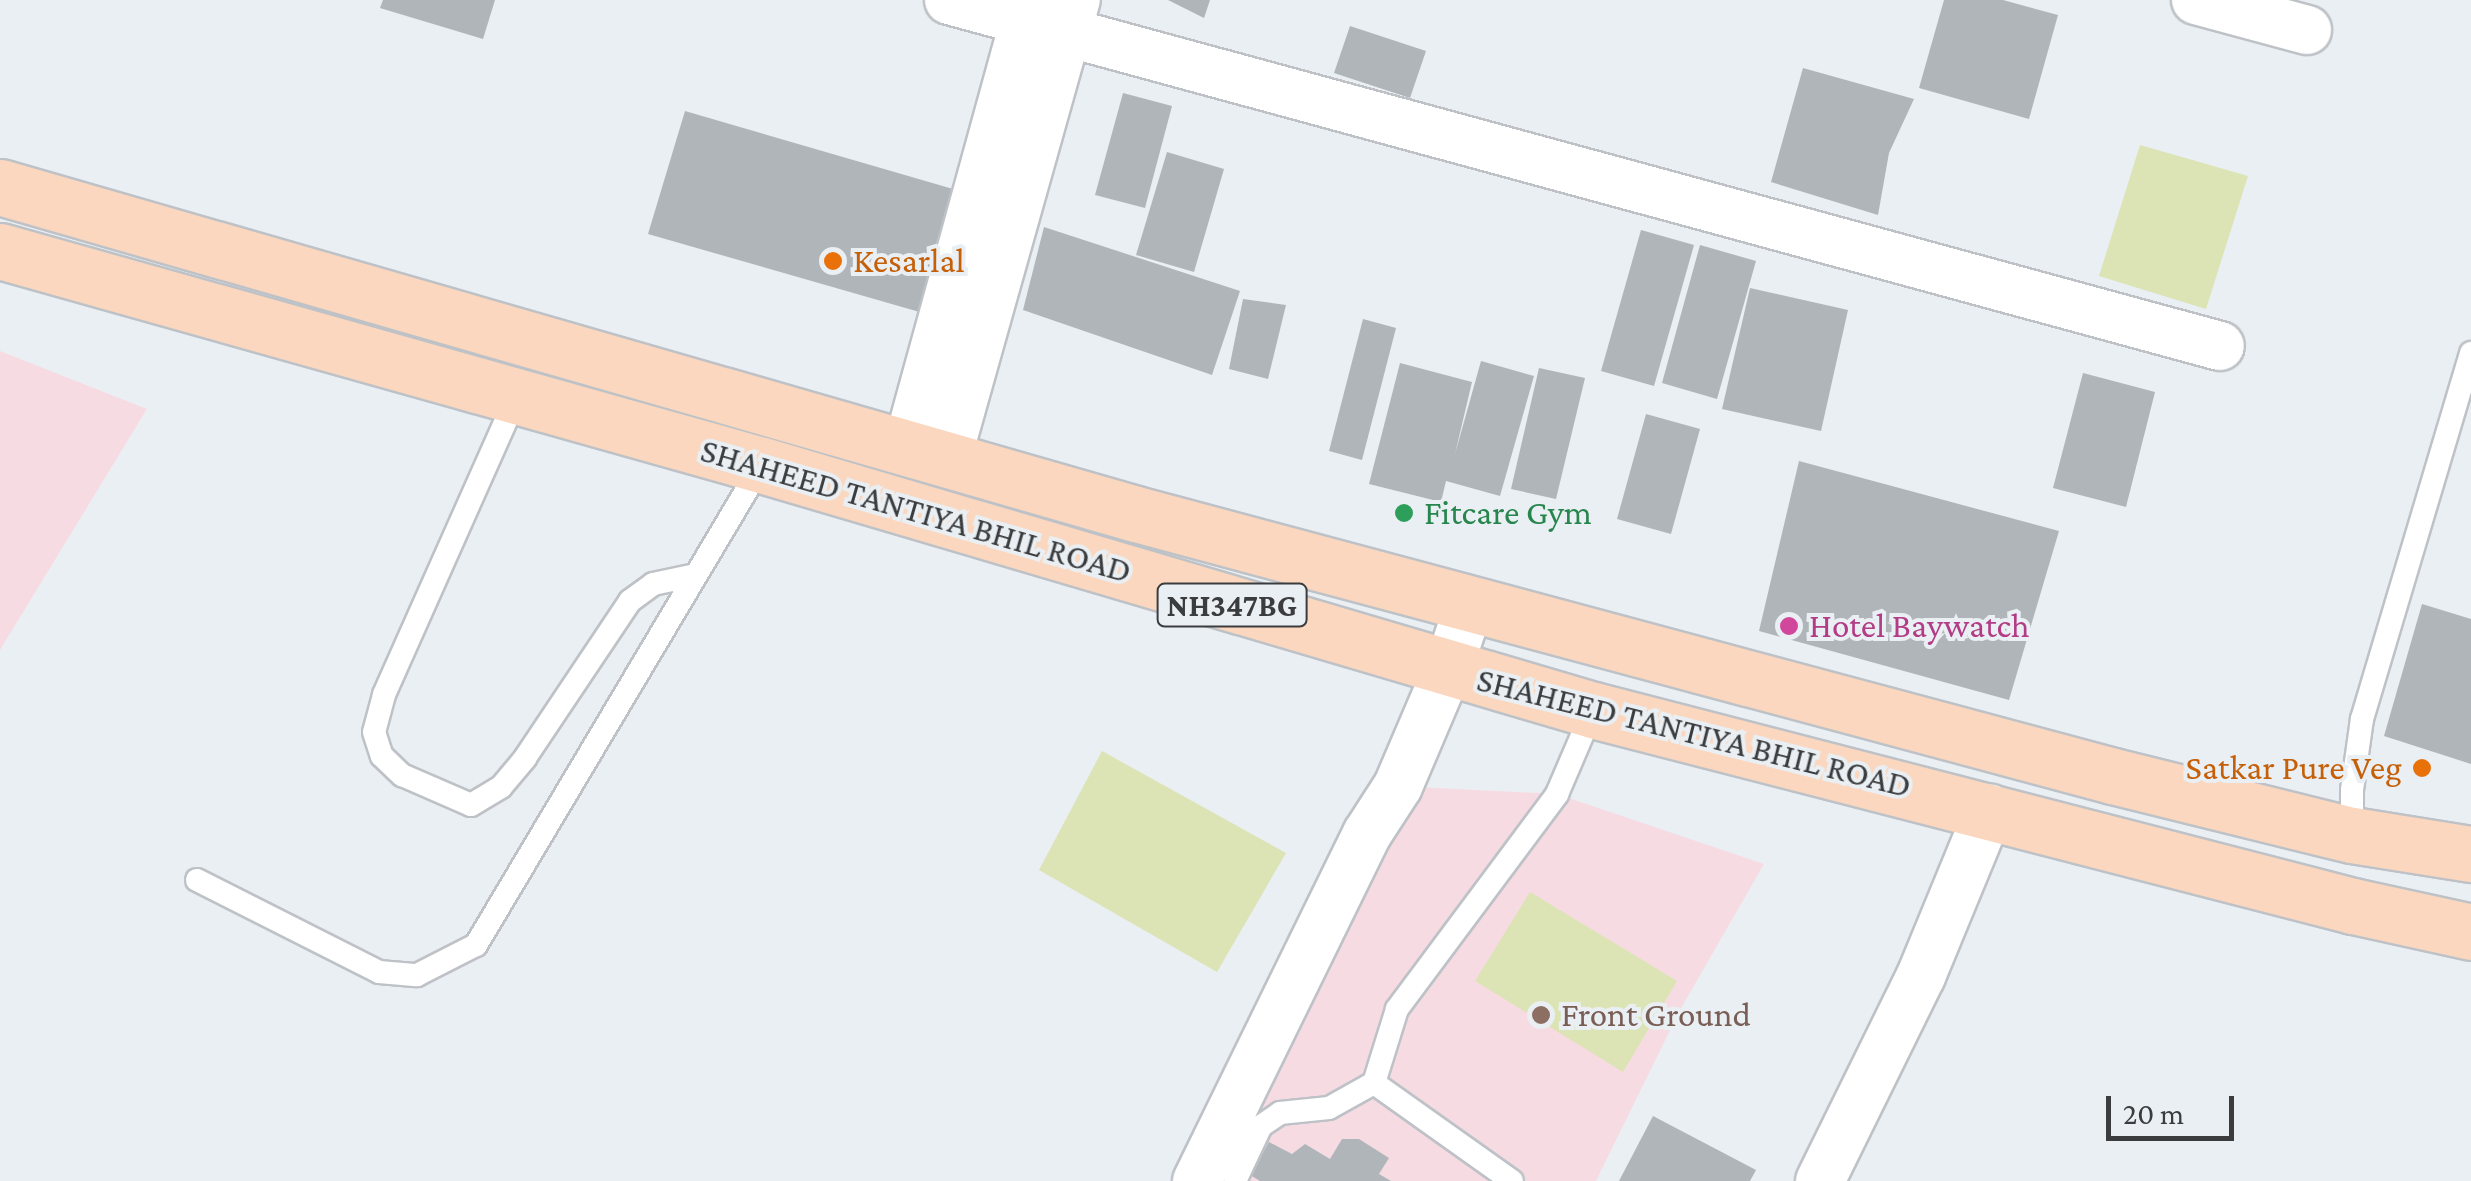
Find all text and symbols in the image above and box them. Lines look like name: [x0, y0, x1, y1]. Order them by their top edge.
place label: Kesarlal: [853, 240, 965, 282]
marker: Kesarlal: [822, 250, 844, 272]
street label: SHAHEED TANTIYA BHIL ROAD: [696, 429, 1136, 593]
place label: Fitcare Gym: [1424, 492, 1592, 534]
marker: Fitcare Gym: [1393, 502, 1415, 524]
road number: NH347BG: [1154, 578, 1310, 632]
place label: Hotel Baywatch: [1809, 605, 2030, 647]
marker: Hotel Baywatch: [1778, 615, 1800, 637]
street label: SHAHEED TANTIYA BHIL ROAD: [1472, 659, 1916, 807]
place label: Satkar Pure Veg: [2186, 747, 2402, 789]
marker: Satkar Pure Veg: [2411, 757, 2433, 779]
place label: Front Ground: [1561, 994, 1751, 1036]
marker: Front Ground: [1530, 1004, 1552, 1026]
scale bar: [2111, 1076, 2238, 1138]
text: 20 m: [2123, 1097, 2184, 1130]

